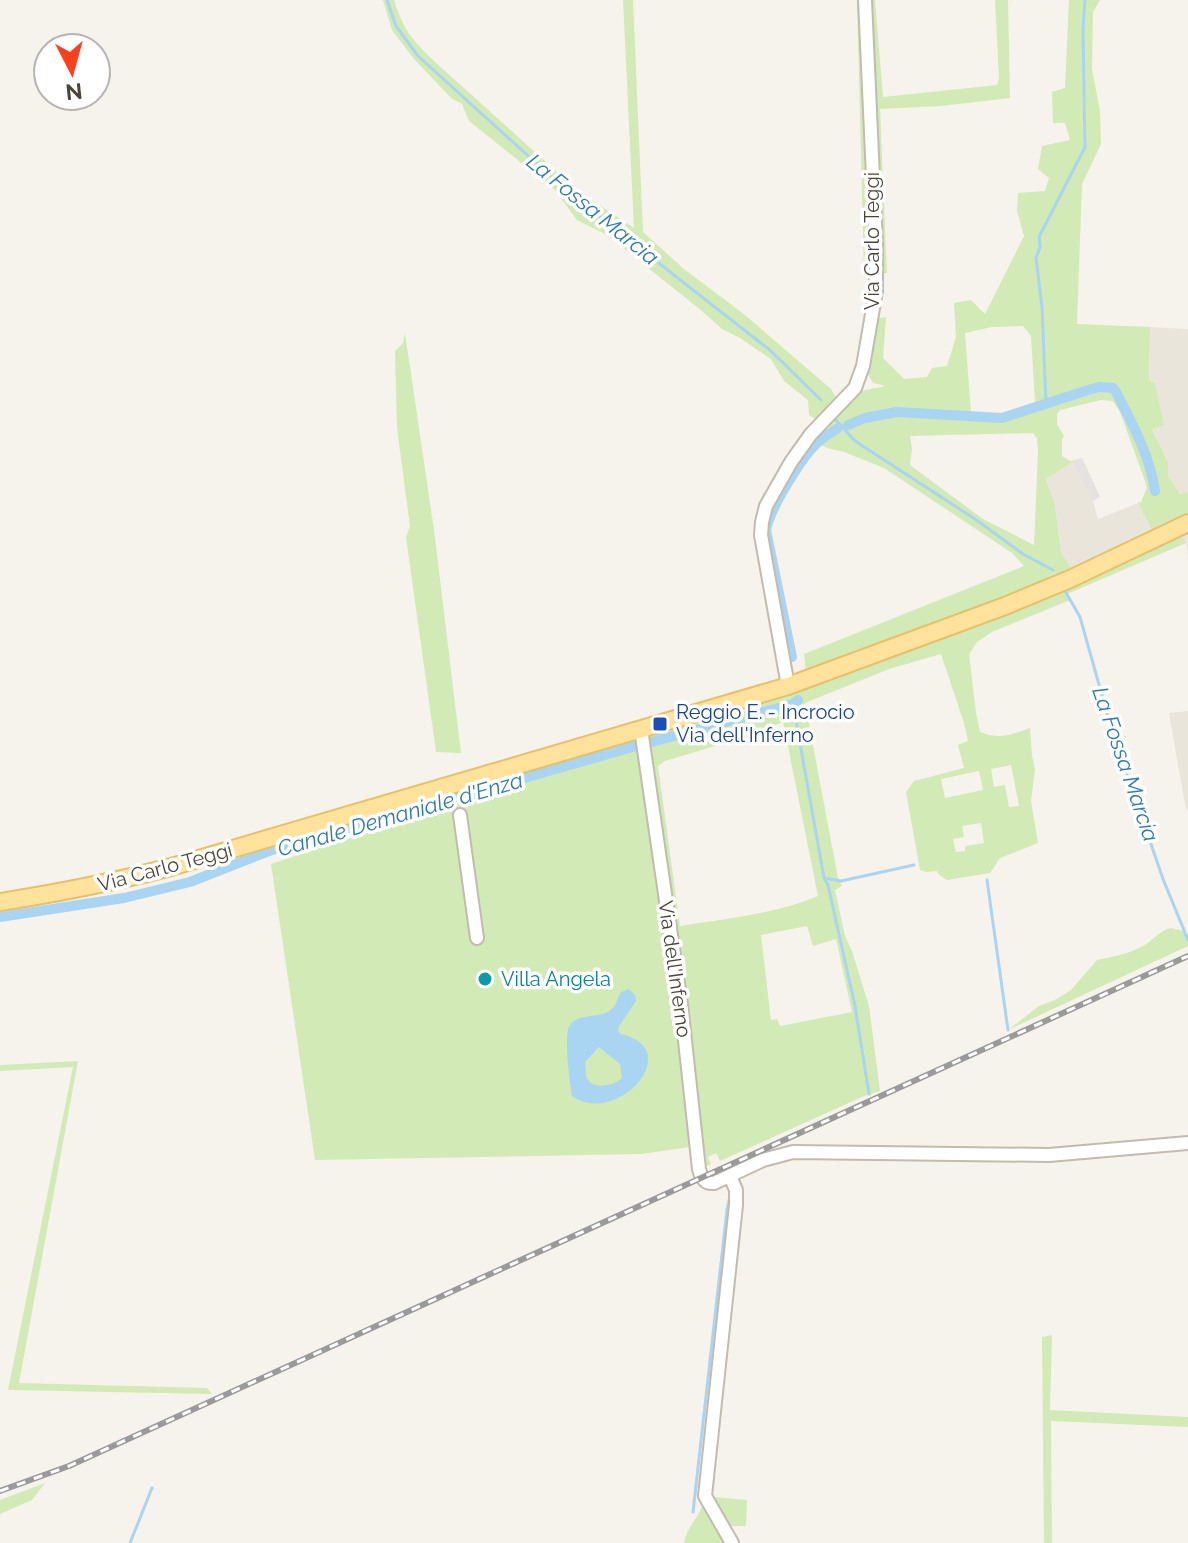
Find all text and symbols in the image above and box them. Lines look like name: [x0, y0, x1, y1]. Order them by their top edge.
north arrow: [32, 32, 112, 112]
text: N: [64, 78, 84, 106]
water label: La Fossa Marcia: [522, 148, 664, 270]
street label: Via Carlo Teggi: [860, 172, 884, 310]
water label: La Fossa Marcia: [1087, 683, 1165, 845]
place label: Reggio E. - Incrocio Via dell'Inferno: [676, 700, 855, 747]
marker: Reggio E. - Incrocio Via dell'Inferno: [651, 715, 669, 733]
water label: Canale Demaniale d'Enza: [274, 766, 526, 862]
street label: Via Carlo Teggi: [95, 838, 235, 896]
street label: Via dell'Inferno: [654, 899, 696, 1039]
place label: Villa Angela: [501, 967, 611, 991]
marker: Villa Angela: [476, 970, 494, 988]

